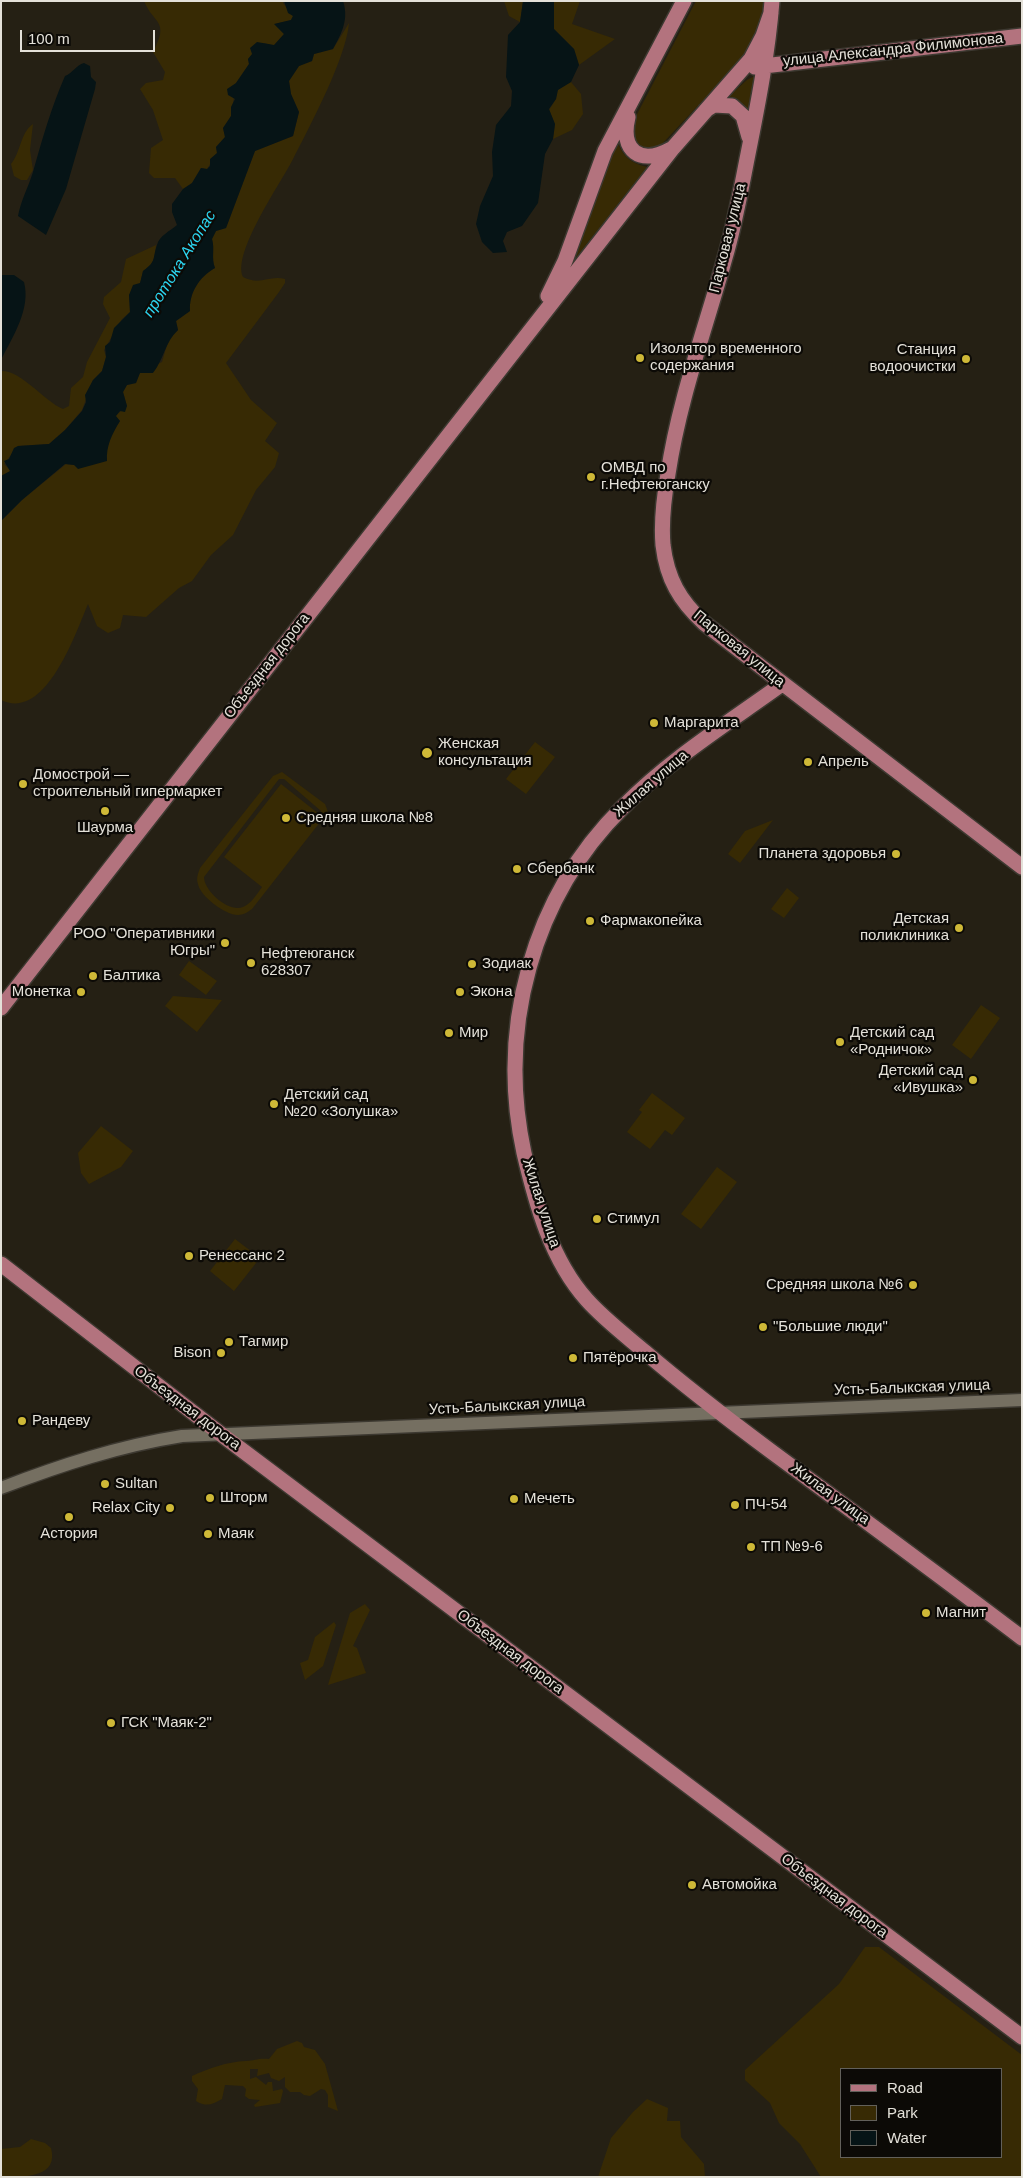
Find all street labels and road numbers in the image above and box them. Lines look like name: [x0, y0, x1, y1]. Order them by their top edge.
street label: улица Александра Филимонова: [782, 29, 1004, 71]
street label: Парковая улица: [706, 181, 750, 295]
street label: Парковая улица: [690, 607, 788, 691]
street label: Объездная дорога: [220, 610, 314, 722]
street label: Жилая улица: [610, 747, 692, 821]
street label: Жилая улица: [518, 1156, 564, 1250]
street label: Объездная дорога: [130, 1362, 244, 1454]
street label: Усть-Балыкская улица: [834, 1376, 990, 1400]
street label: Усть-Балыкская улица: [428, 1393, 586, 1419]
street label: Жилая улица: [787, 1459, 873, 1529]
street label: Объездная дорога: [453, 1606, 567, 1698]
street label: Объездная дорога: [777, 1850, 891, 1942]

